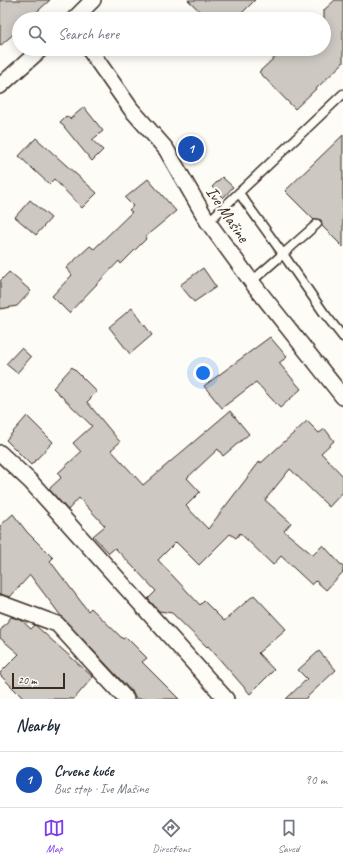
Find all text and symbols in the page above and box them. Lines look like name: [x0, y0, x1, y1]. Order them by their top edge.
search box: [12, 12, 331, 56]
icon: search: [26, 23, 48, 45]
text: Search here: [58, 25, 119, 44]
pin: 1: [178, 134, 204, 164]
street label: Ive Mašine: [201, 182, 255, 247]
your location: [193, 363, 213, 383]
scale bar: [12, 671, 65, 690]
text: 20 m: [18, 673, 37, 687]
text: Nearby: [16, 715, 59, 736]
text: Crvene kuće: [54, 762, 114, 781]
text: 1: [26, 772, 32, 788]
text: 90 m: [305, 772, 327, 788]
text: Bus stop · Ive Mašine: [54, 781, 148, 797]
tab: Map: [43, 817, 65, 855]
tab: Directions: [152, 817, 191, 855]
tab: Saved: [278, 817, 300, 855]

